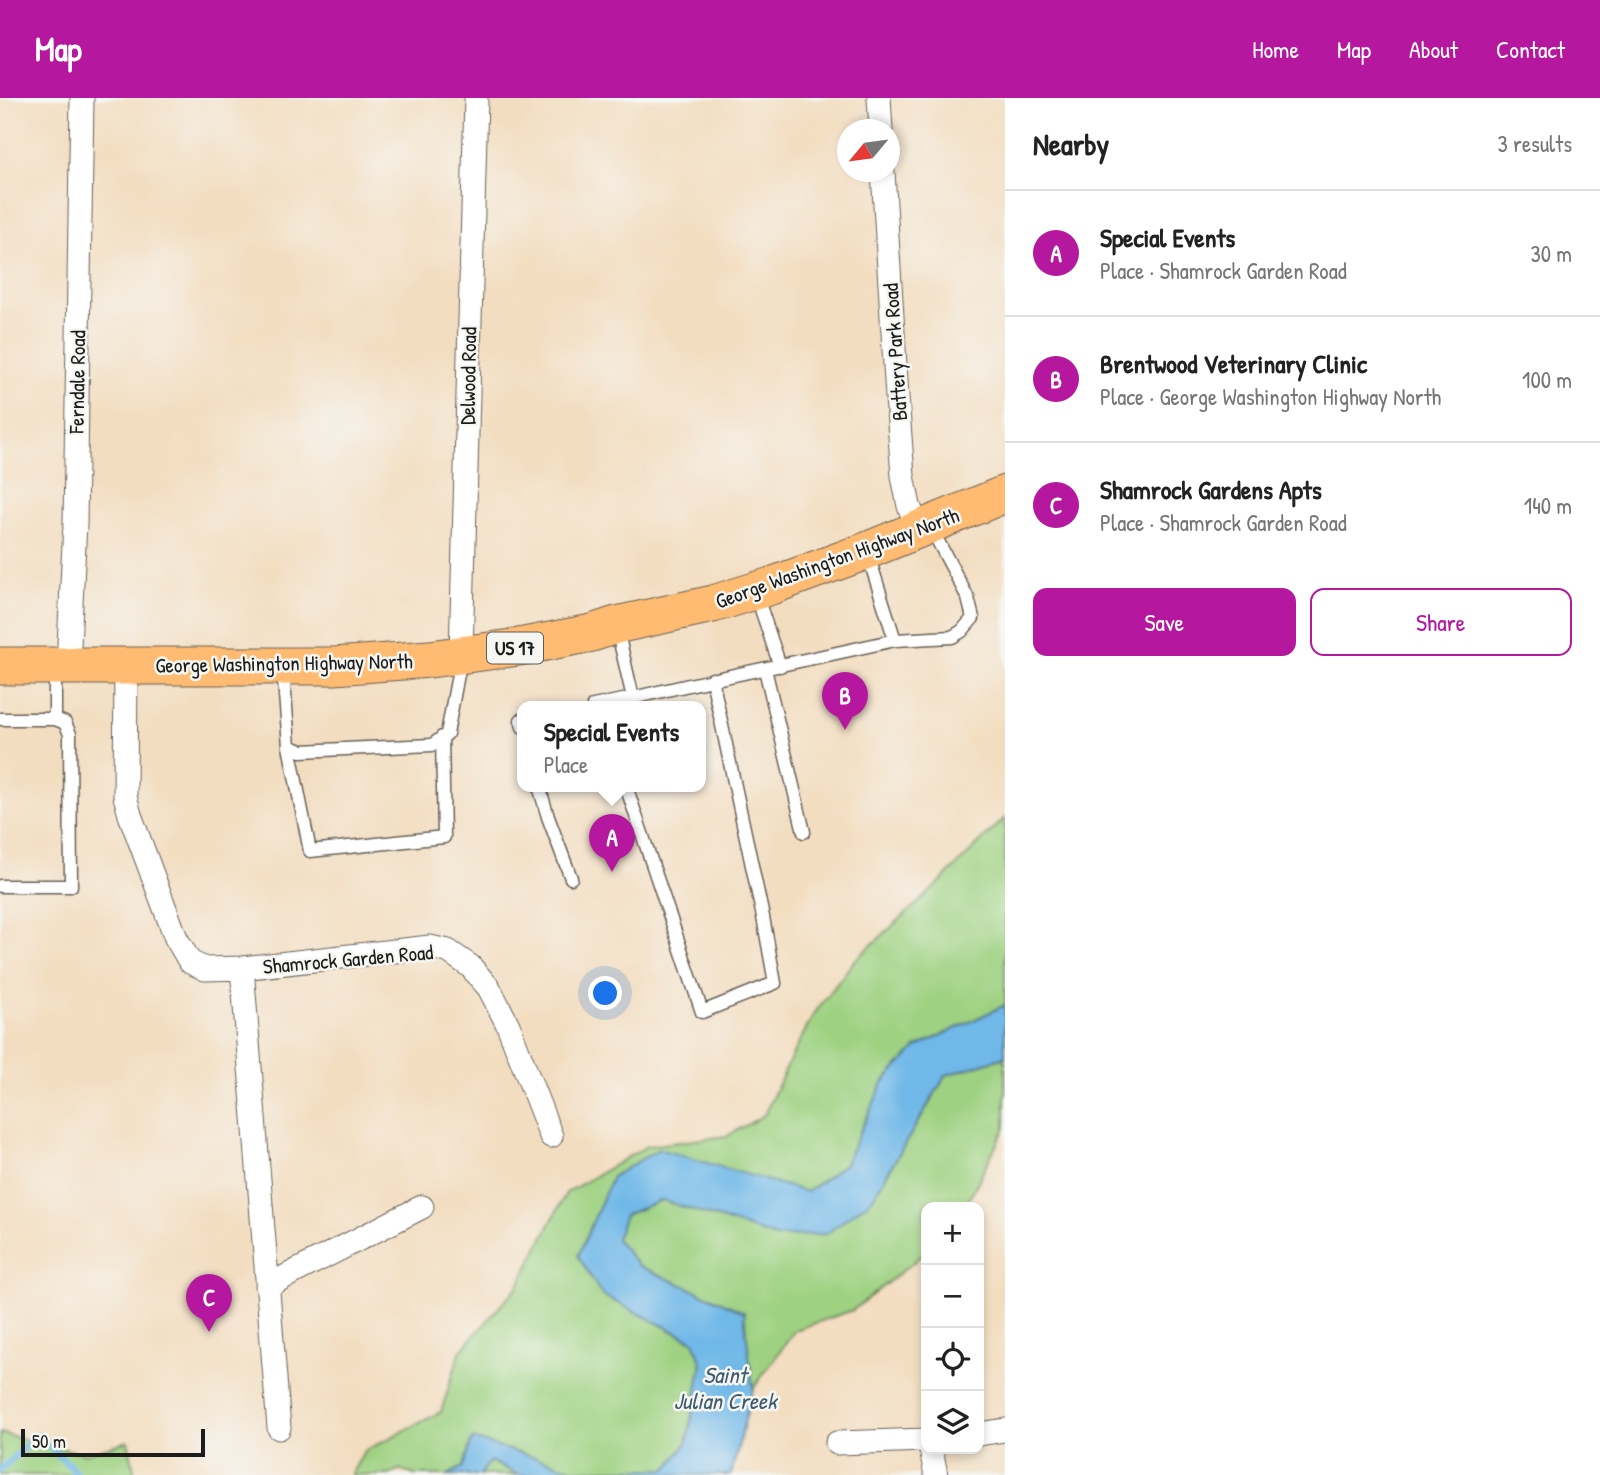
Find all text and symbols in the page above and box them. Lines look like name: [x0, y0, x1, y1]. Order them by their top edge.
text: Map: [35, 27, 82, 71]
text: Home: [1252, 33, 1299, 65]
text: Map: [1337, 33, 1371, 65]
text: About: [1409, 33, 1458, 65]
text: Contact: [1496, 33, 1565, 65]
north arrow: [837, 119, 900, 182]
text: Nearby: [1033, 124, 1109, 164]
text: 3 results: [1497, 128, 1572, 159]
text: Special Events: [1100, 220, 1235, 255]
text: A: [1050, 238, 1062, 269]
text: 30 m: [1530, 238, 1572, 269]
text: Place · Shamrock Garden Road: [1100, 255, 1347, 286]
street label: Battery Park Road: [876, 282, 914, 422]
street label: Delwood Road: [453, 327, 483, 425]
street label: Ferndale Road: [62, 330, 92, 435]
text: Brentwood Veterinary Clinic: [1100, 346, 1367, 381]
text: B: [1050, 364, 1062, 395]
text: 100 m: [1522, 364, 1572, 395]
text: Place · George Washington Highway North: [1100, 381, 1441, 412]
text: Shamrock Gardens Apts: [1100, 472, 1322, 507]
text: C: [1050, 490, 1062, 521]
text: 140 m: [1524, 490, 1572, 521]
street label: George Washington Highway North: [711, 500, 963, 616]
text: Place · Shamrock Garden Road: [1100, 507, 1347, 538]
button: Save: [1033, 588, 1296, 656]
button: Share: [1310, 588, 1572, 656]
road number: US 17: [487, 632, 543, 664]
street label: George Washington Highway North: [155, 646, 413, 680]
pin: B: [822, 672, 868, 730]
popup: [517, 701, 706, 792]
text: Special Events: [544, 714, 679, 749]
text: Place: [544, 749, 588, 780]
pin: A: [589, 814, 635, 872]
street label: Shamrock Garden Road: [262, 937, 434, 981]
your location: [588, 976, 622, 1010]
map controls: [921, 1202, 984, 1454]
button: +: [921, 1202, 984, 1265]
button: −: [921, 1265, 984, 1328]
pin: C: [186, 1274, 232, 1332]
button: locate: [921, 1328, 984, 1391]
water label: Saint Julian Creek: [674, 1359, 779, 1416]
button: layers: [921, 1391, 984, 1454]
scale bar: [21, 1426, 205, 1458]
text: 50 m: [32, 1428, 66, 1454]

